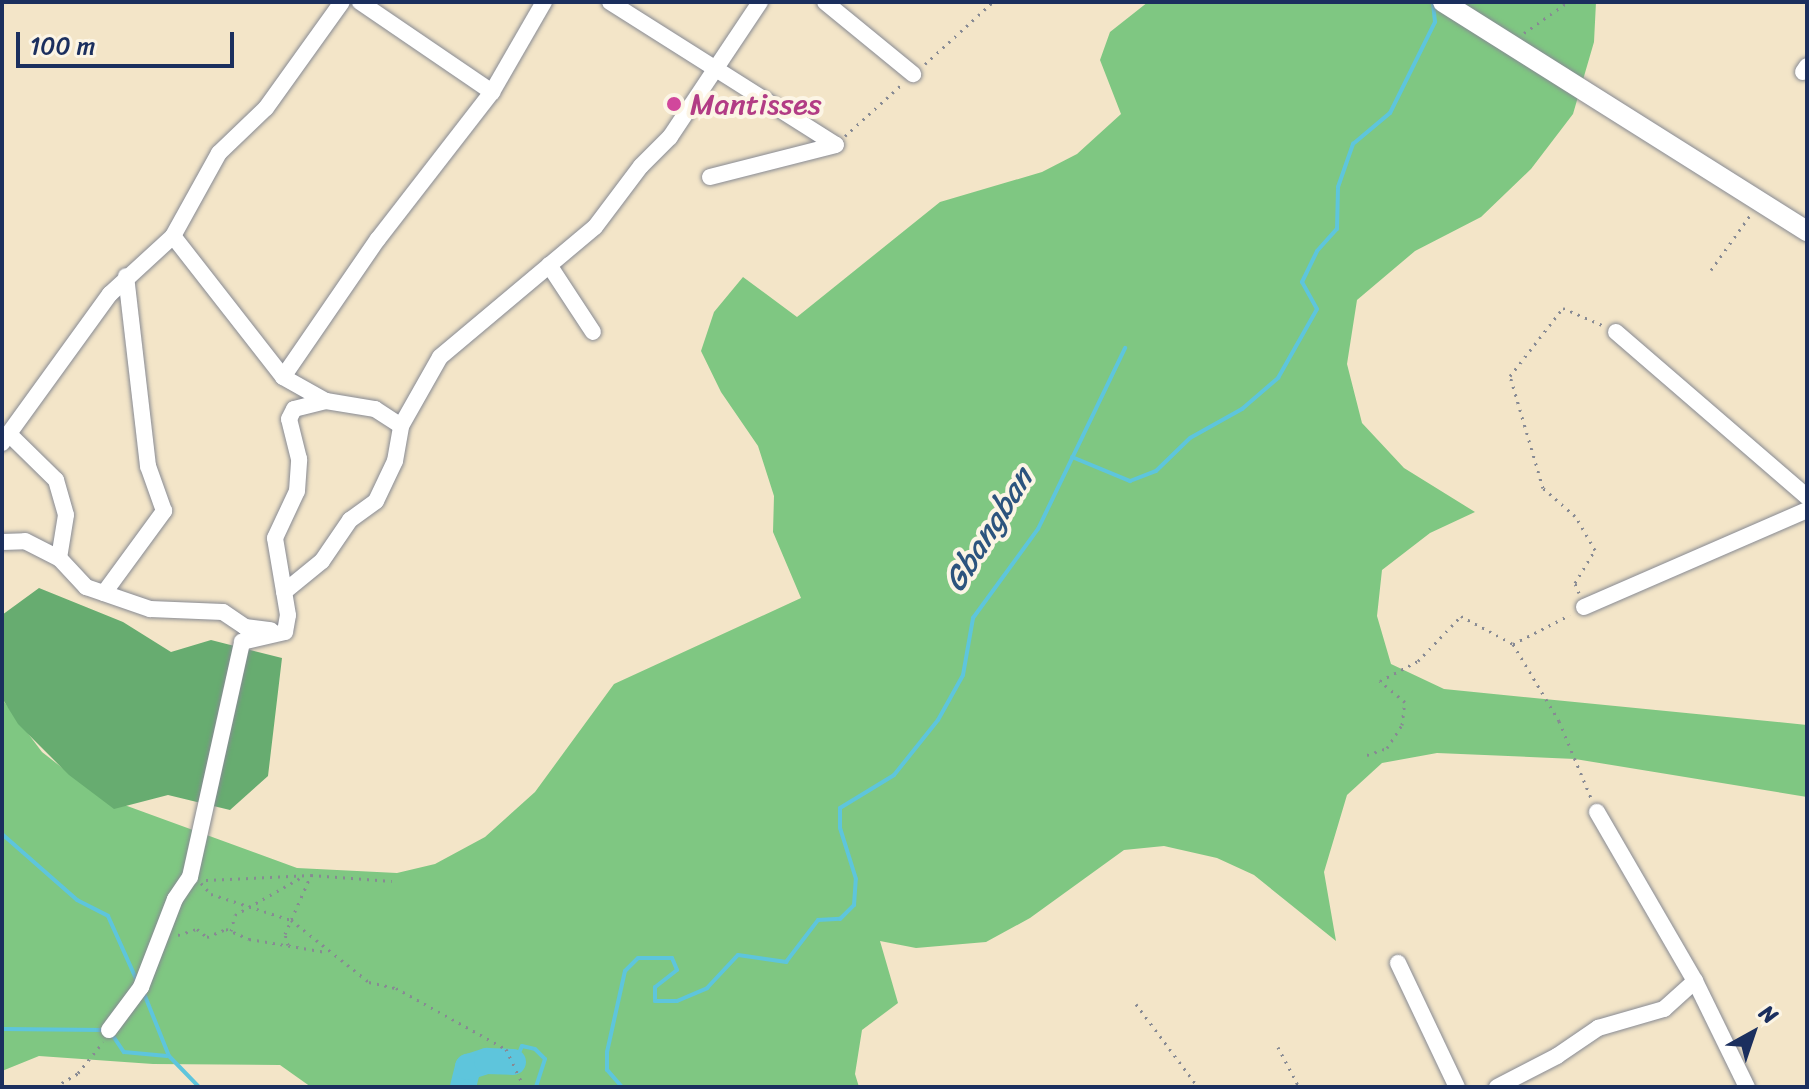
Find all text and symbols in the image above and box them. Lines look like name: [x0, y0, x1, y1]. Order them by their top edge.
scale bar: [20, 16, 238, 66]
text: 100 m: [30, 25, 95, 67]
place label: Mantisses: [690, 86, 821, 122]
marker: Mantisses: [665, 95, 683, 113]
water label: Gbangban: [936, 461, 1042, 599]
north arrow: [1713, 993, 1793, 1073]
text: N: [1750, 994, 1787, 1034]

